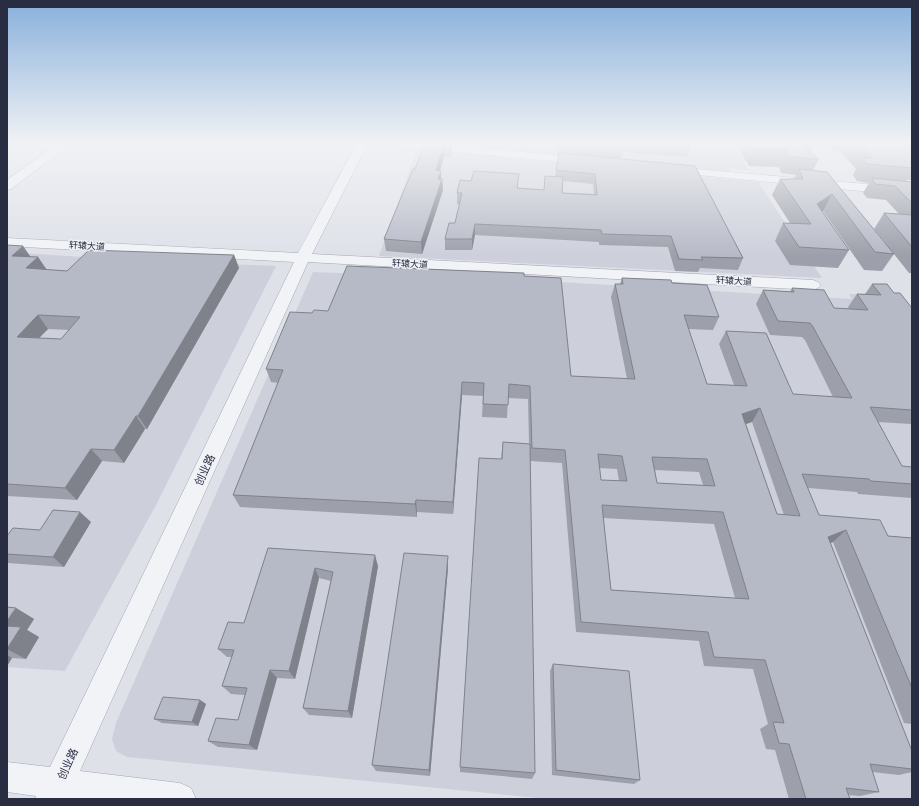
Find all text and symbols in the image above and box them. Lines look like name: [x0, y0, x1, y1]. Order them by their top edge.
street label: 轩辕大道: [69, 240, 105, 252]
street label: 轩辕大道: [392, 258, 428, 270]
street label: 轩辕大道: [716, 275, 752, 287]
street label: 创业路: [192, 452, 218, 488]
street label: 创业路: [55, 746, 81, 782]

